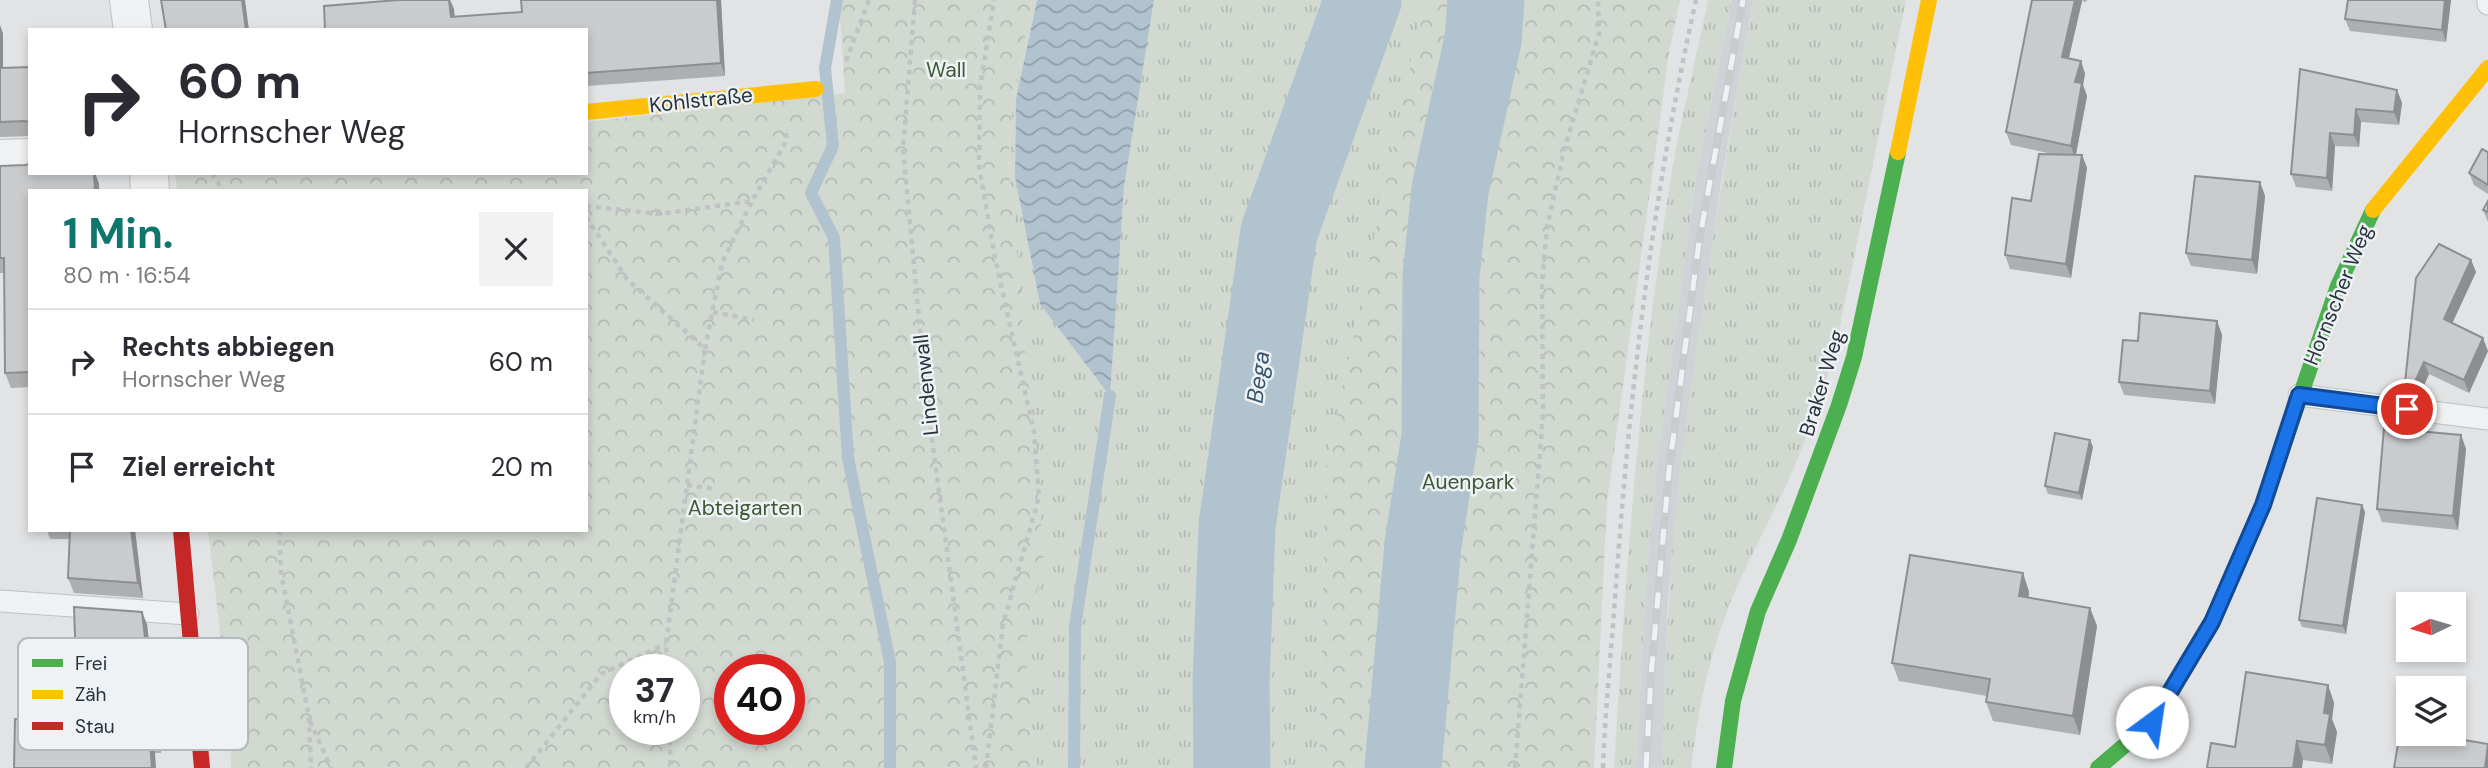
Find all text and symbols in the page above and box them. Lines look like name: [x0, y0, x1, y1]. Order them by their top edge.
text: 60 m: [178, 49, 301, 113]
icon: right: [63, 56, 154, 147]
park label: Wall: [926, 56, 966, 84]
street label: Kohlstraße: [648, 81, 754, 119]
text: Hornscher Weg: [178, 111, 406, 153]
text: 1 Min.: [63, 206, 173, 261]
button: close: [479, 212, 553, 286]
street label: Hornscher Weg: [2297, 220, 2379, 369]
text: 80 m · 16:54: [63, 260, 190, 290]
street label: Braker Weg: [1793, 326, 1852, 440]
text: Rechts abbiegen: [122, 330, 335, 364]
street label: Lindenwall: [907, 333, 945, 437]
icon: right: [63, 343, 101, 381]
text: 60 m: [489, 345, 553, 379]
water label: Bega: [1240, 349, 1276, 405]
text: Hornscher Weg: [122, 364, 286, 394]
pin: [2377, 379, 2437, 439]
icon: arrive: [2388, 390, 2426, 428]
icon: arrive: [63, 448, 101, 486]
text: Ziel erreicht: [122, 450, 275, 484]
text: 20 m: [490, 450, 553, 484]
park label: Auenpark: [1422, 468, 1515, 496]
park label: Abteigarten: [688, 494, 802, 522]
north arrow: [2396, 592, 2466, 662]
map controls: [2396, 592, 2466, 746]
legend: [18, 638, 248, 750]
text: Frei: [75, 651, 107, 676]
speed limit sign: 40: [714, 654, 805, 745]
text: 37: [635, 667, 674, 713]
button: layers: [2396, 676, 2466, 746]
text: Zäh: [75, 682, 107, 707]
position arrow: [2115, 685, 2189, 759]
text: km/h: [633, 705, 676, 729]
text: Stau: [75, 714, 115, 739]

